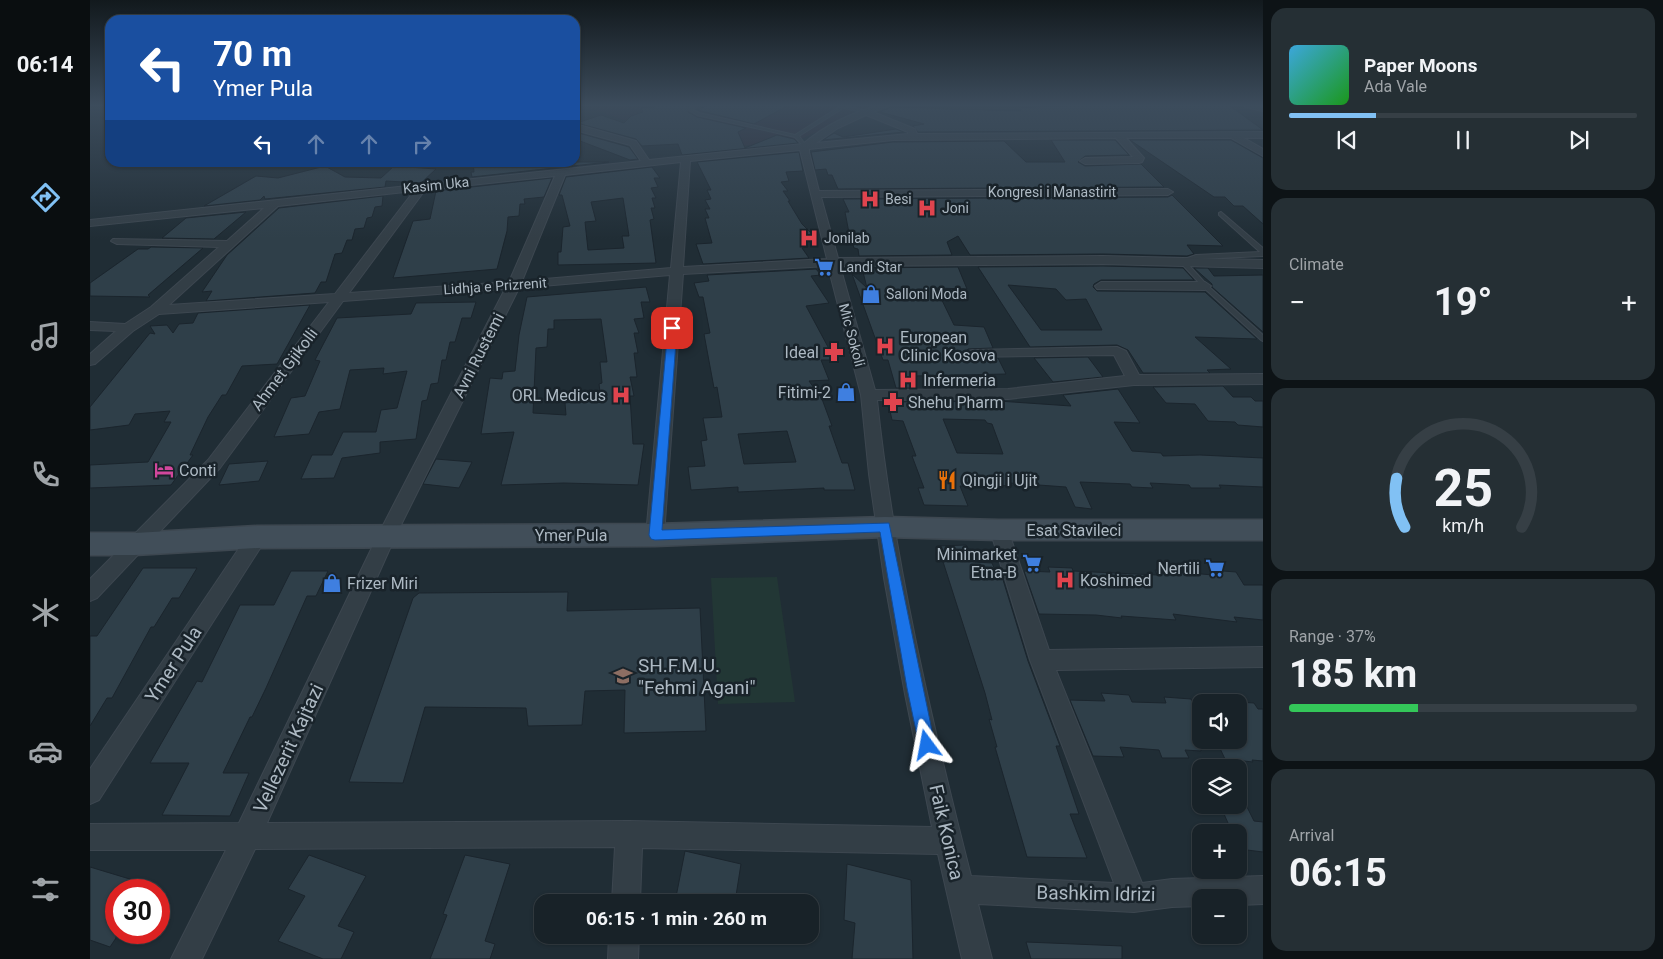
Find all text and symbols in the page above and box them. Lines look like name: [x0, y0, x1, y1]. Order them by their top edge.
text: 70 m: [213, 34, 292, 75]
icon: left: [130, 35, 195, 100]
text: 06:14: [17, 52, 73, 77]
text: Paper Moons: [1364, 54, 1477, 77]
text: Ymer Pula: [213, 76, 313, 101]
text: Ada Vale: [1364, 77, 1427, 96]
icon: previous: [1333, 126, 1361, 154]
icon: pause: [1449, 126, 1477, 154]
icon: next: [1565, 126, 1593, 154]
icon: left: [249, 130, 277, 158]
icon: ahead: [302, 130, 330, 158]
icon: ahead: [355, 130, 383, 158]
icon: right: [408, 130, 436, 158]
street label: Kasim Uka: [402, 174, 470, 196]
icon: directions: [28, 180, 63, 215]
street label: Kongresi i Manastirit: [988, 184, 1117, 200]
hospital icon: Besi: [859, 188, 881, 210]
place label: Besi: [885, 191, 912, 207]
hospital icon: Joni: [916, 197, 938, 219]
place label: Joni: [942, 200, 969, 216]
hospital icon: Jonilab: [798, 227, 820, 249]
place label: Jonilab: [824, 230, 870, 246]
text: Climate: [1289, 255, 1344, 274]
supermarket icon: Landi Star: [813, 256, 835, 278]
place label: Landi Star: [839, 259, 902, 275]
street label: Lidhja e Prizrenit: [443, 274, 548, 298]
text: 19°: [1434, 280, 1492, 324]
shop icon: Salloni Moda: [860, 283, 882, 305]
place label: Salloni Moda: [886, 286, 967, 302]
text: −: [1289, 286, 1305, 319]
text: +: [1621, 286, 1637, 319]
street label: Mic Sokoli: [836, 302, 868, 368]
pin: [651, 307, 693, 349]
street label: Avni Rustemi: [449, 309, 508, 401]
icon: arrive: [658, 314, 686, 342]
icon: music: [28, 319, 63, 354]
street label: Ahmet Gjikolli: [247, 324, 322, 414]
place label: European Clinic Kosova: [900, 328, 996, 365]
hospital icon: European Clinic Kosova: [874, 335, 896, 357]
pharmacy icon: Ideal: [823, 341, 845, 363]
place label: Ideal: [785, 343, 819, 362]
hospital icon: Infermeria: [897, 369, 919, 391]
place label: Infermeria: [923, 371, 996, 390]
shop icon: Fitimi-2: [835, 381, 857, 403]
place label: Fitimi-2: [778, 383, 831, 402]
hospital icon: ORL Medicus: [610, 384, 632, 406]
place label: ORL Medicus: [512, 386, 606, 405]
pharmacy icon: Shehu Pharm: [882, 391, 904, 413]
place label: Shehu Pharm: [908, 393, 1003, 412]
icon: phone: [28, 457, 63, 492]
text: 25: [1433, 458, 1493, 519]
hotel icon: Conti: [153, 459, 175, 481]
place label: Conti: [179, 461, 217, 480]
restaurant icon: Qingji i Ujit: [936, 469, 958, 491]
place label: Qingji i Ujit: [962, 471, 1038, 490]
text: km/h: [1442, 515, 1484, 536]
street label: Esat Stavileci: [1027, 521, 1121, 540]
street label: Ymer Pula: [535, 526, 607, 545]
place label: Minimarket Etna-B: [937, 545, 1017, 582]
supermarket icon: Minimarket Etna-B: [1021, 552, 1043, 574]
supermarket icon: Nertili: [1204, 557, 1226, 579]
place label: Nertili: [1157, 559, 1200, 578]
hospital icon: Koshimed: [1054, 569, 1076, 591]
place label: Koshimed: [1080, 571, 1151, 590]
shop icon: Frizer Miri: [321, 572, 343, 594]
place label: Frizer Miri: [347, 574, 418, 593]
icon: climate: [28, 595, 63, 630]
street label: Ymer Pula: [140, 622, 207, 707]
text: Range · 37%: [1289, 627, 1376, 646]
text: 185 km: [1289, 652, 1417, 696]
place label: SH.F.M.U. "Fehmi Agani": [638, 654, 756, 699]
school or university icon: SH.F.M.U. "Fehmi Agani": [612, 665, 634, 687]
street label: Vellezerit Kajtazi: [248, 680, 328, 816]
map controls: [1192, 694, 1247, 944]
button: sound: [1192, 694, 1247, 749]
position arrow: [900, 718, 952, 770]
icon: car: [28, 734, 63, 769]
button: layers: [1192, 759, 1247, 814]
street label: Faik Konica: [924, 782, 969, 882]
button: +: [1192, 824, 1247, 879]
text: Arrival: [1289, 826, 1334, 845]
text: 06:15: [1289, 851, 1387, 895]
icon: filters: [28, 872, 63, 907]
speed limit sign: 30: [105, 879, 170, 944]
street label: Bashkim Idrizi: [1036, 881, 1156, 906]
button: −: [1192, 889, 1247, 944]
text: 06:15 · 1 min · 260 m: [586, 907, 767, 930]

